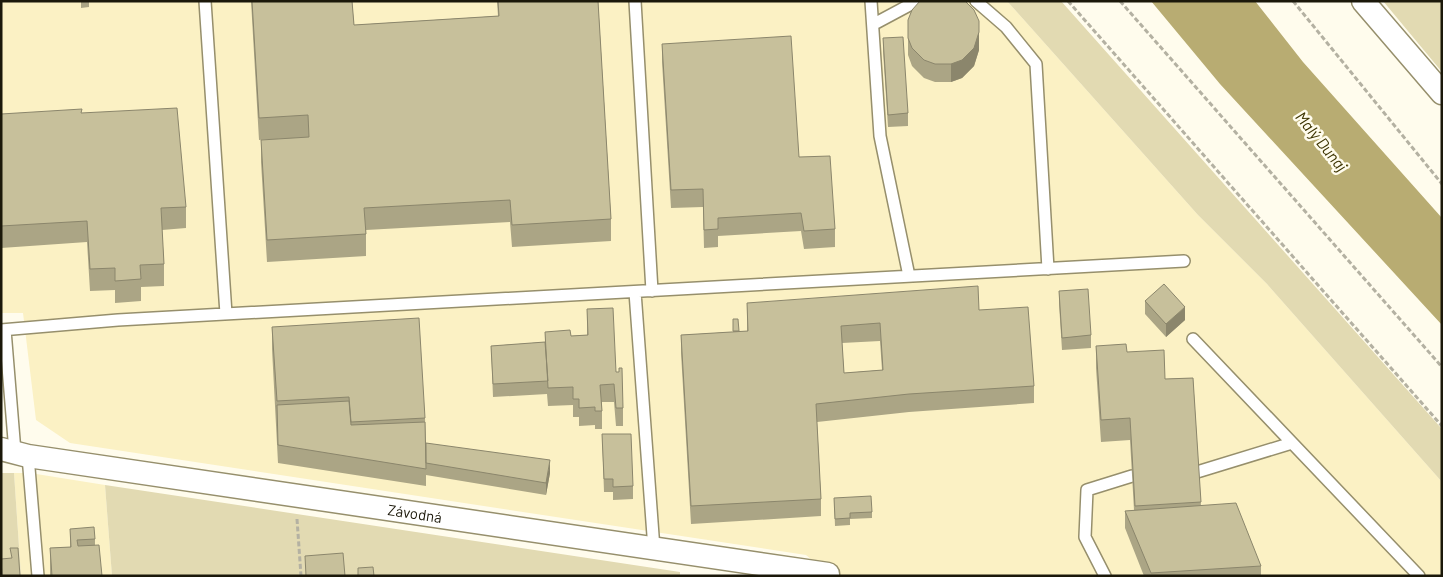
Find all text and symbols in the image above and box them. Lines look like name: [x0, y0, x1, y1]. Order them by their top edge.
water label: Malý Dunaj: [1292, 107, 1352, 175]
street label: Závodná: [387, 500, 443, 526]

